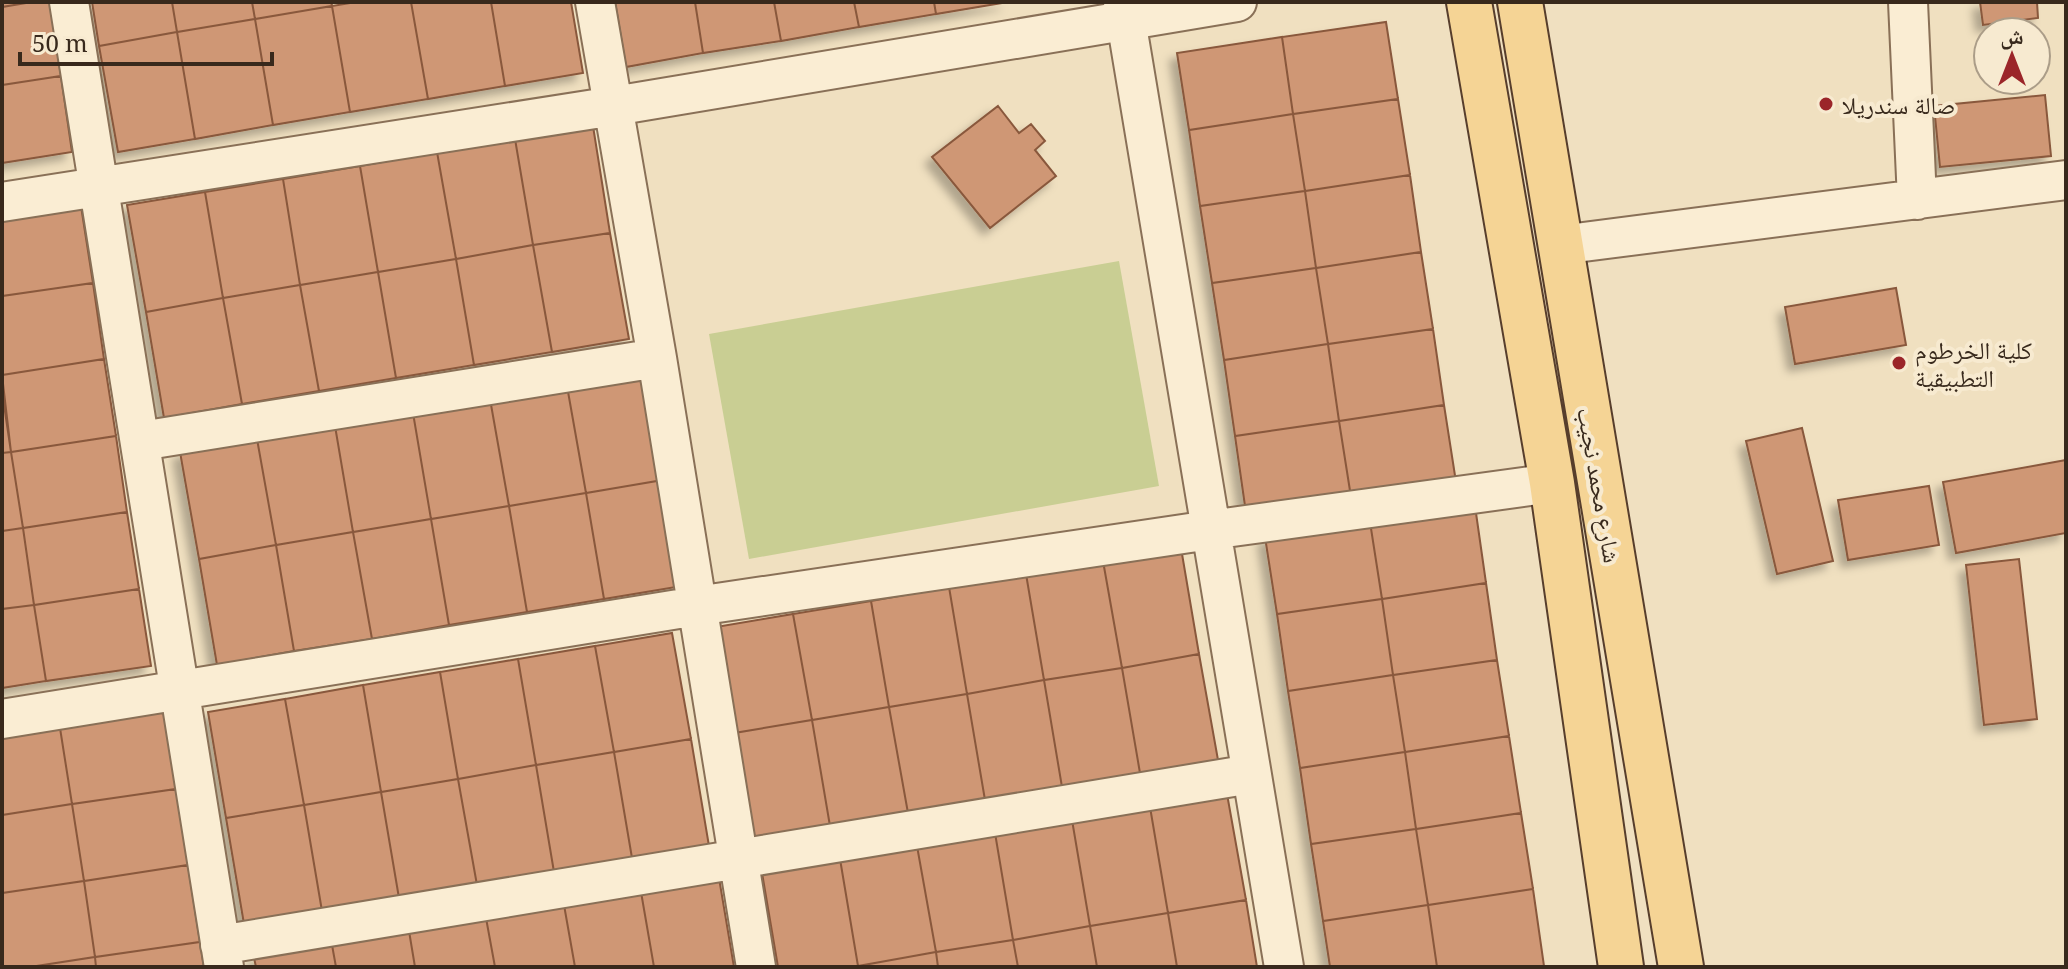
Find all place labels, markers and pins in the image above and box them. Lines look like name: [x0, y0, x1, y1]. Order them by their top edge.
place label: صالة سندريلا: [1842, 88, 1955, 121]
marker: صالة سندريلا: [1817, 95, 1835, 113]
place label: كلية الخرطوم التطبيقية: [1915, 333, 2032, 394]
marker: كلية الخرطوم التطبيقية: [1890, 354, 1908, 372]

